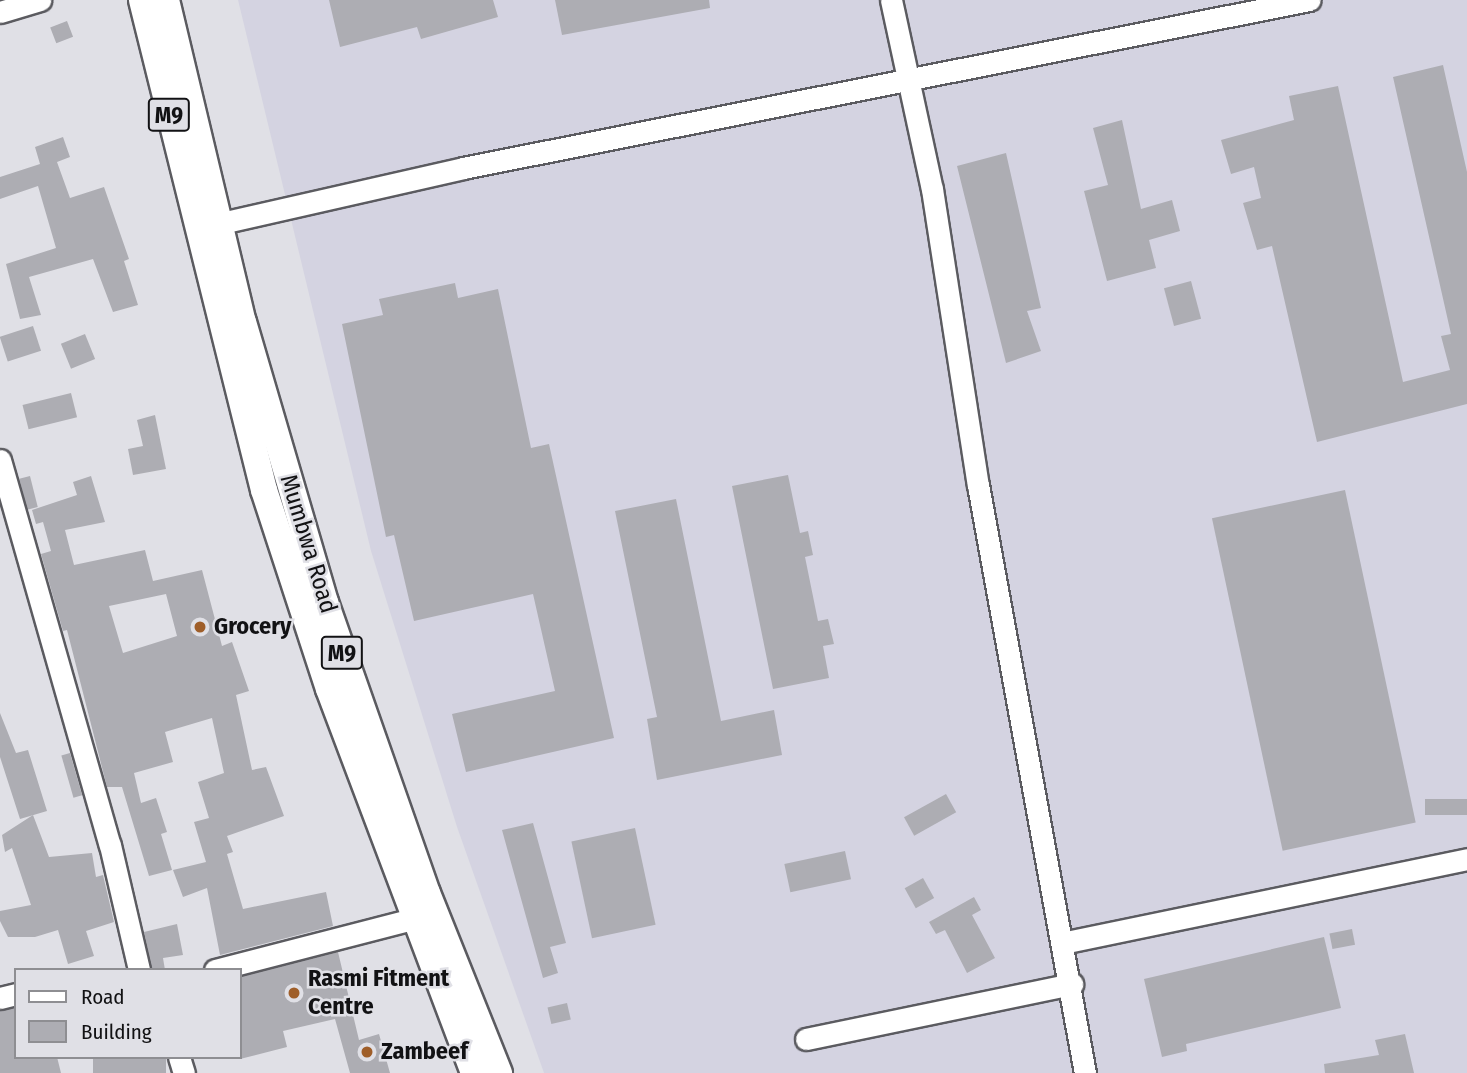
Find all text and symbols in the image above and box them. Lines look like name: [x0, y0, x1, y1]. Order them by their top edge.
road number: M9: [146, 96, 192, 134]
street label: Mumbwa Road: [273, 471, 343, 617]
place label: Grocery: [214, 613, 291, 641]
marker: Grocery: [192, 619, 208, 635]
road number: M9: [319, 634, 365, 673]
place label: Rasmi Fitment Centre: [308, 965, 449, 1021]
legend: [14, 968, 242, 1059]
text: Road: [81, 984, 125, 1010]
marker: Rasmi Fitment Centre: [286, 985, 302, 1001]
text: Building: [81, 1019, 152, 1045]
place label: Zambeef: [381, 1038, 468, 1066]
marker: Zambeef: [359, 1044, 375, 1060]

